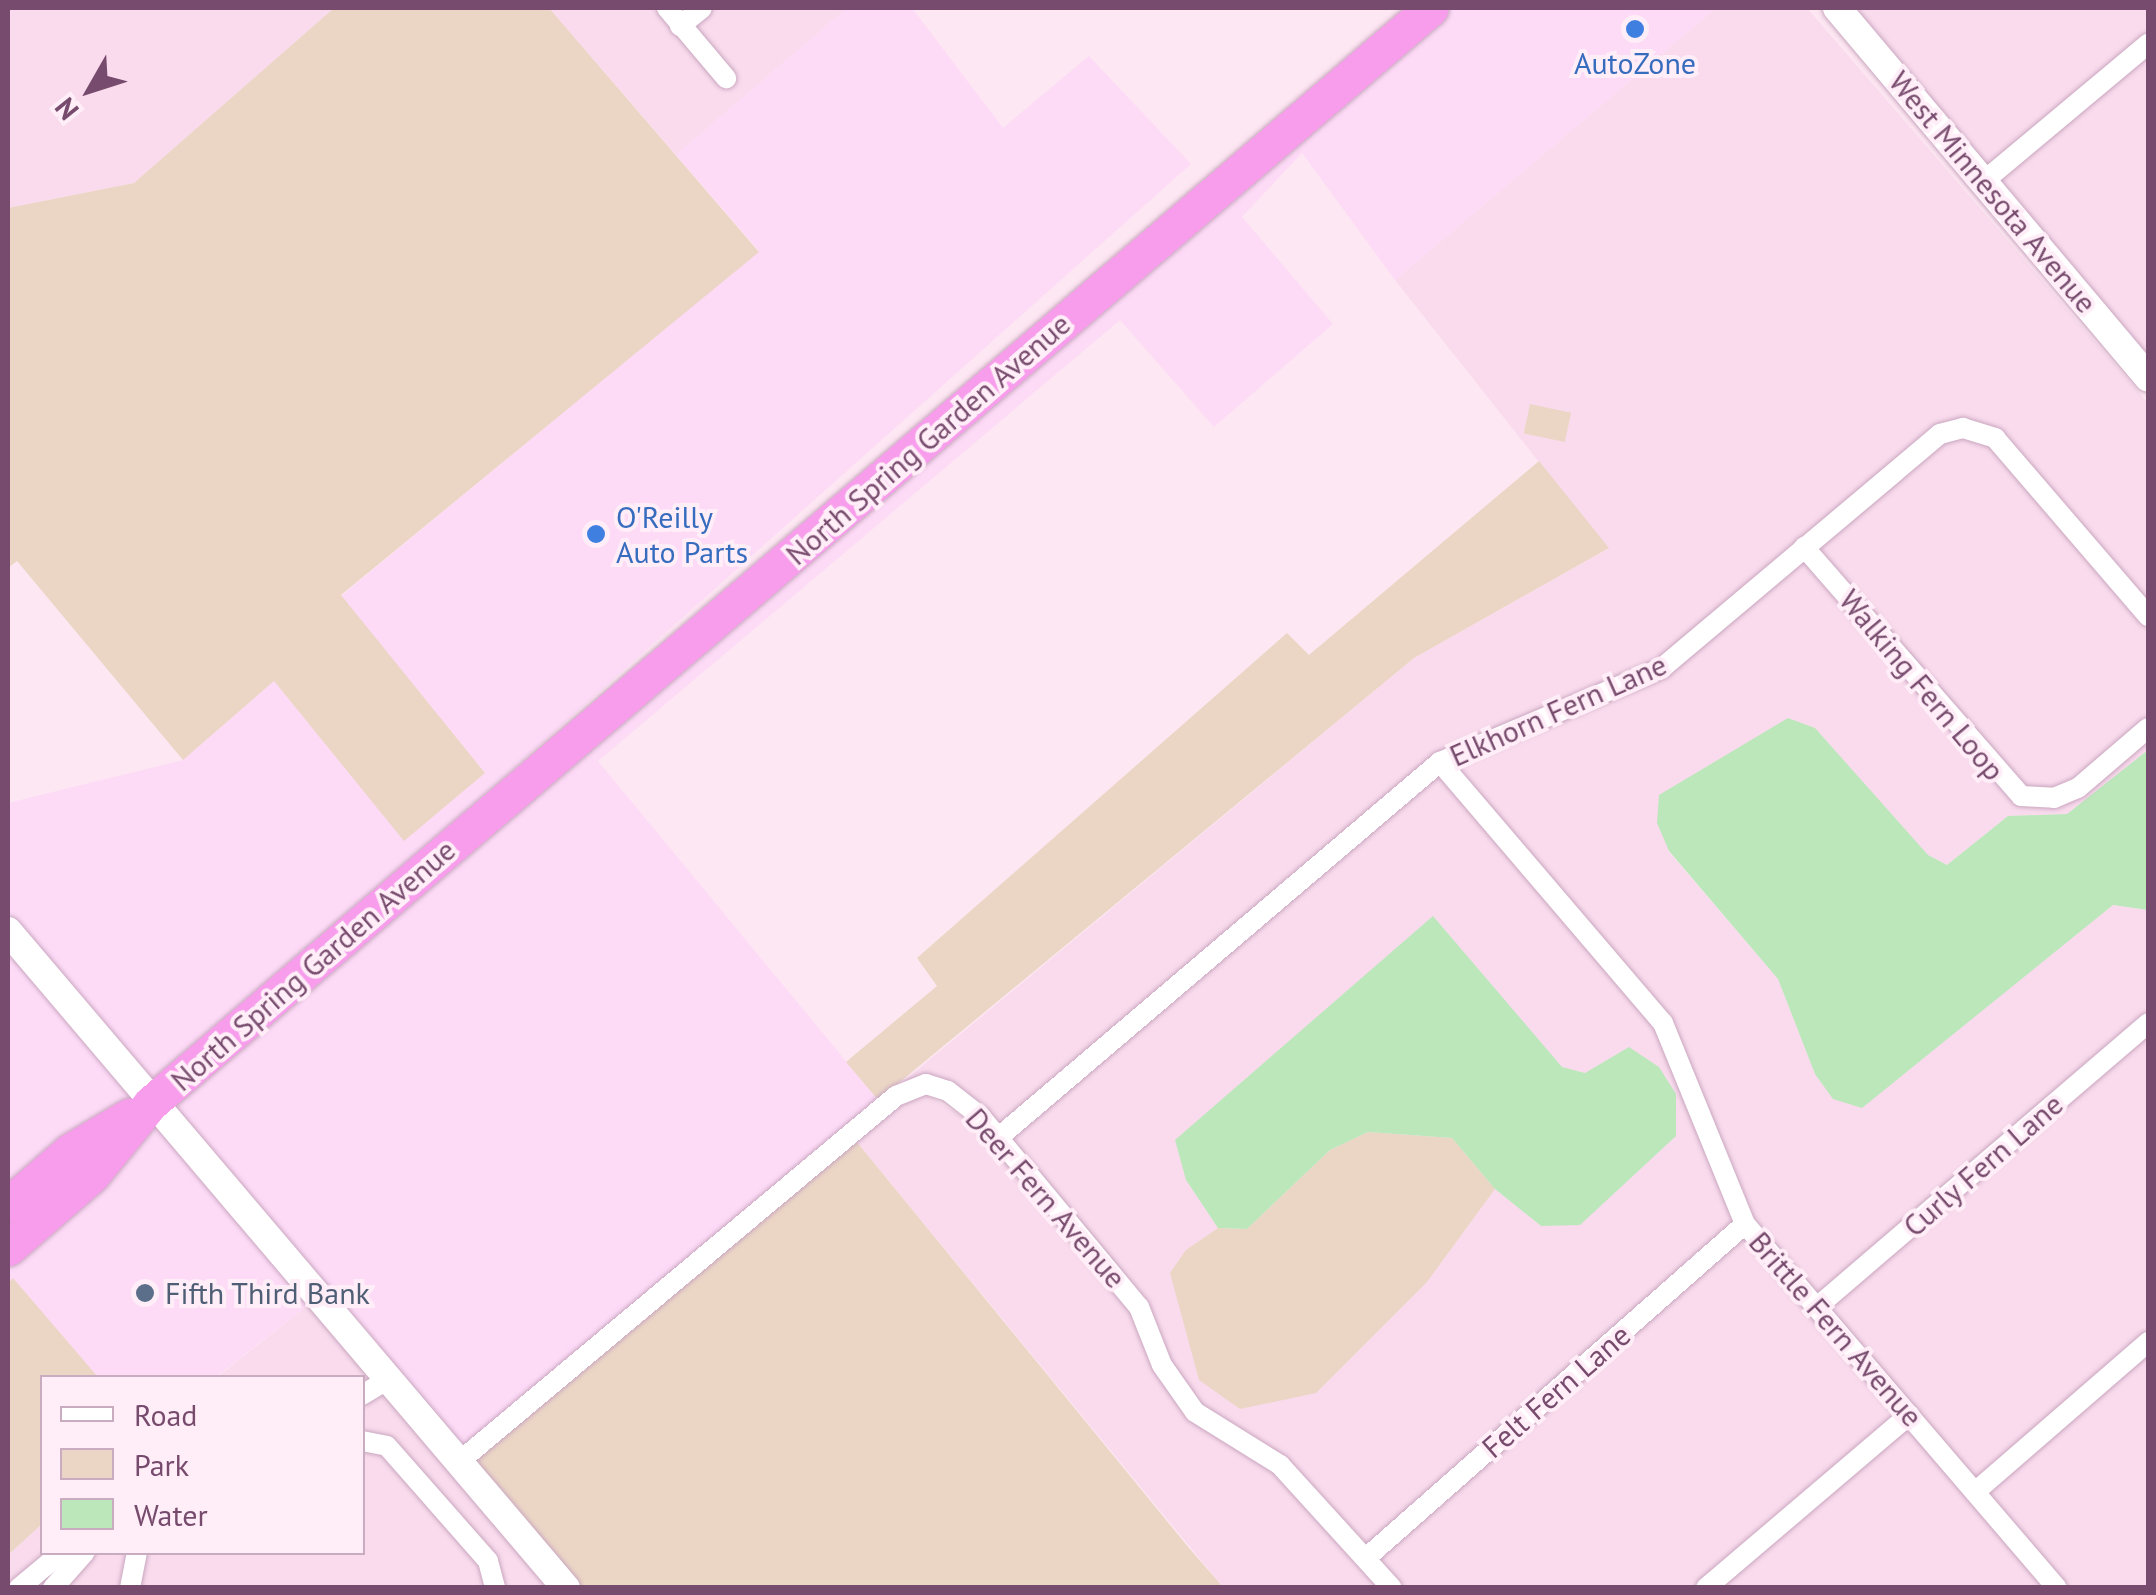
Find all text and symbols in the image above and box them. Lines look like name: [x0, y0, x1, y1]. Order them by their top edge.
marker: AutoZone: [1624, 18, 1646, 40]
north arrow: [40, 40, 140, 140]
place label: AutoZone: [1574, 45, 1696, 81]
street label: West Minnesota Avenue: [1881, 64, 2105, 320]
text: N: [46, 90, 86, 128]
street label: North Spring Garden Avenue: [778, 305, 1078, 573]
place label: O'Reilly Auto Parts: [616, 499, 748, 570]
marker: O'Reilly Auto Parts: [585, 523, 607, 545]
street label: Walking Fern Loop: [1832, 582, 2012, 788]
street label: Elkhorn Fern Lane: [1444, 646, 1672, 774]
street label: North Spring Garden Avenue: [163, 831, 463, 1099]
street label: Curly Fern Lane: [1896, 1086, 2070, 1244]
street label: Deer Fern Avenue: [958, 1101, 1134, 1295]
street label: Brittle Fern Avenue: [1741, 1224, 1931, 1434]
place label: Fifth Third Bank: [165, 1275, 371, 1311]
marker: Fifth Third Bank: [134, 1282, 156, 1304]
street label: Felt Fern Lane: [1475, 1317, 1637, 1465]
legend: [40, 1375, 365, 1555]
text: Road: [134, 1395, 198, 1434]
text: Park: [134, 1445, 189, 1484]
text: Water: [134, 1495, 208, 1534]

